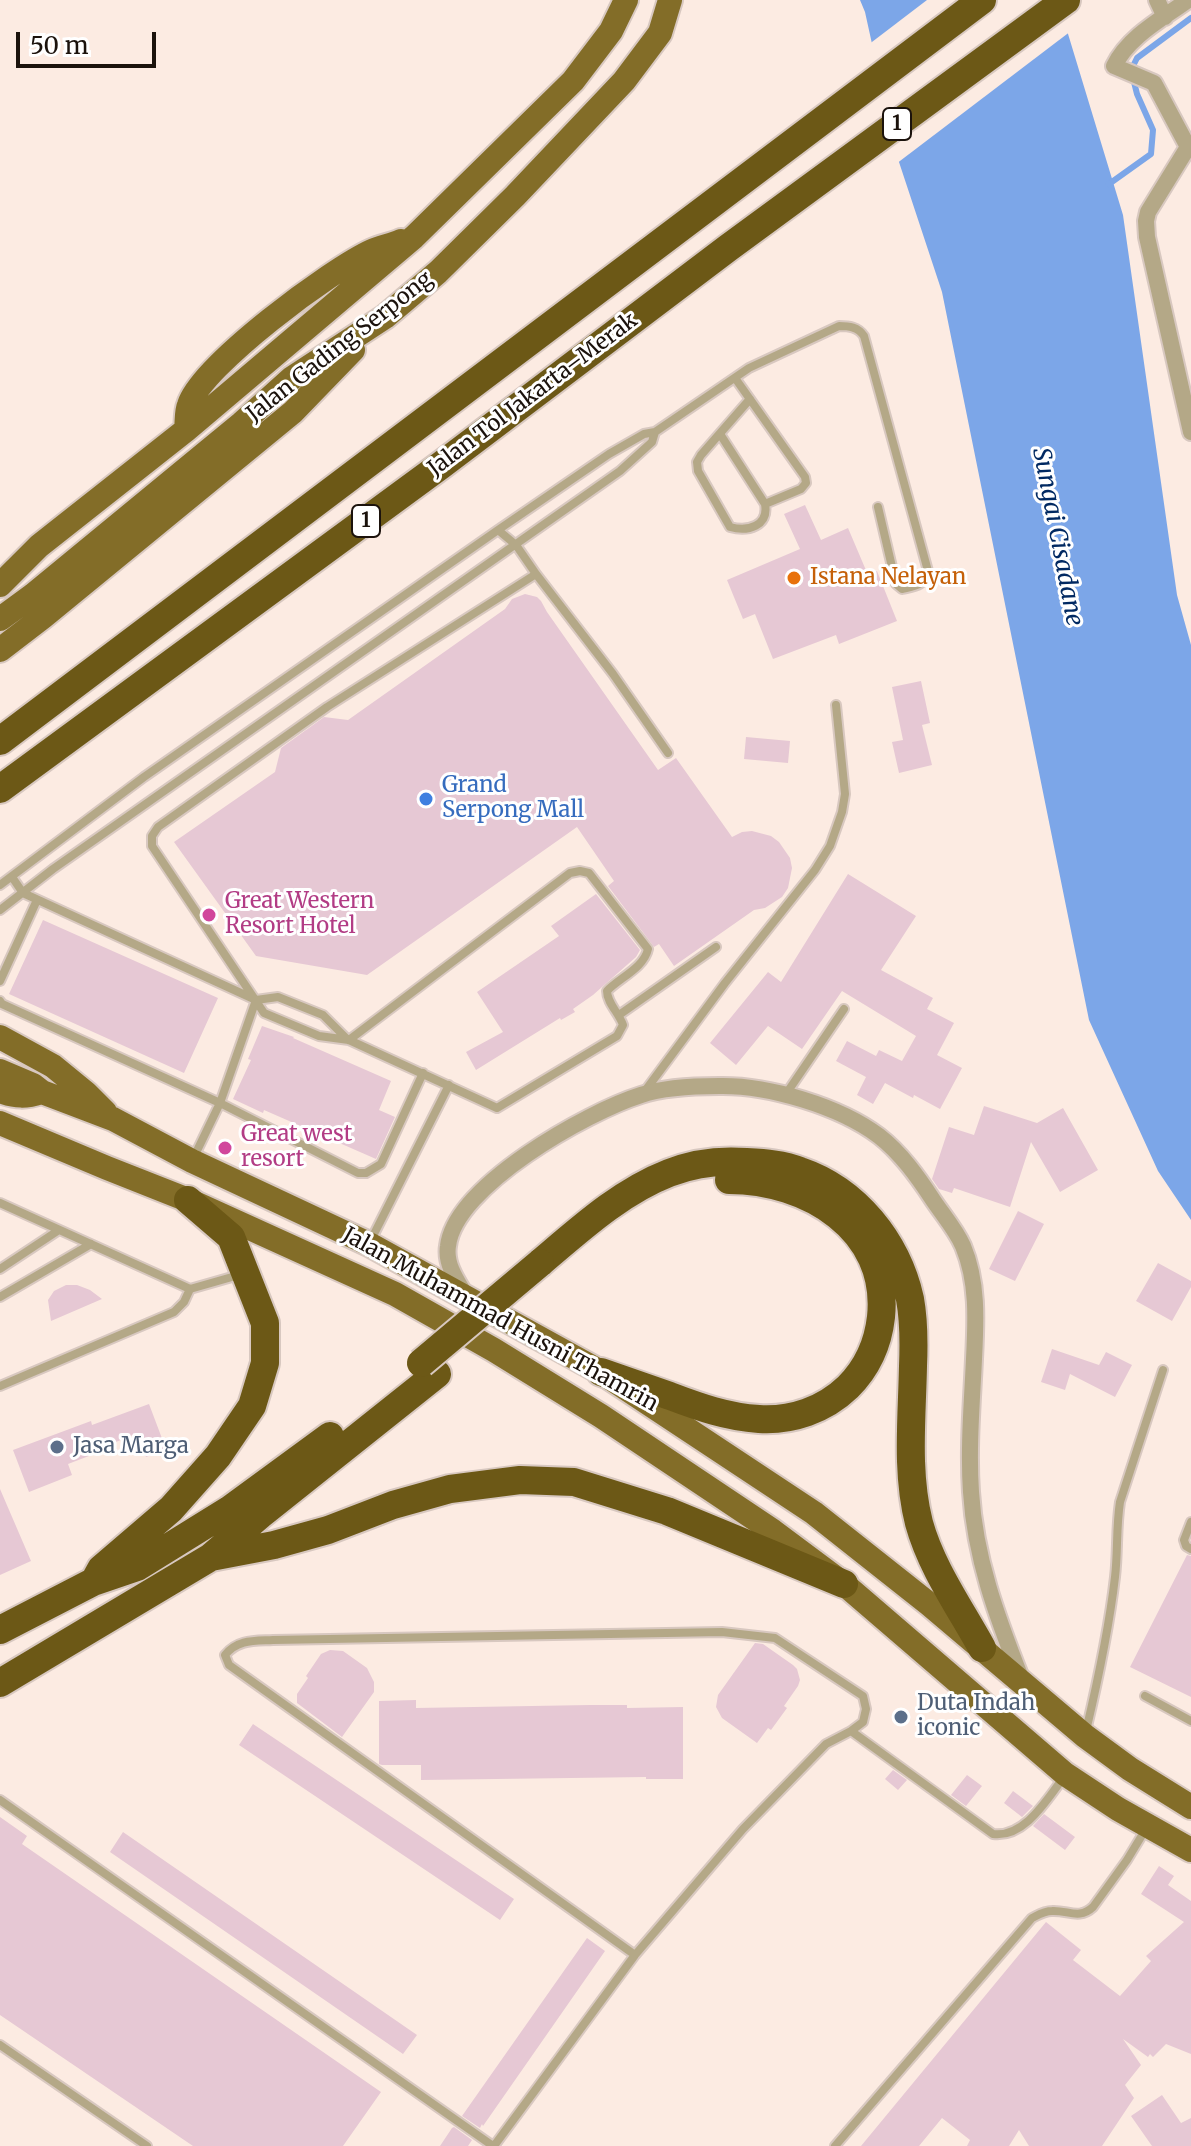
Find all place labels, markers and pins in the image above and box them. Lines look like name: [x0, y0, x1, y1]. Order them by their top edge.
place label: Istana Nelayan: [810, 565, 966, 591]
marker: Istana Nelayan: [785, 569, 803, 587]
place label: Grand Serpong Mall: [442, 773, 584, 824]
marker: Grand Serpong Mall: [417, 790, 435, 808]
place label: Great Western Resort Hotel: [225, 889, 374, 940]
marker: Great Western Resort Hotel: [200, 906, 218, 924]
place label: Great west resort: [241, 1122, 352, 1174]
marker: Great west resort: [216, 1139, 234, 1157]
place label: Jasa Marga: [73, 1434, 189, 1460]
marker: Jasa Marga: [48, 1438, 66, 1456]
place label: Duta Indah iconic: [917, 1691, 1035, 1742]
marker: Duta Indah iconic: [892, 1708, 910, 1726]

